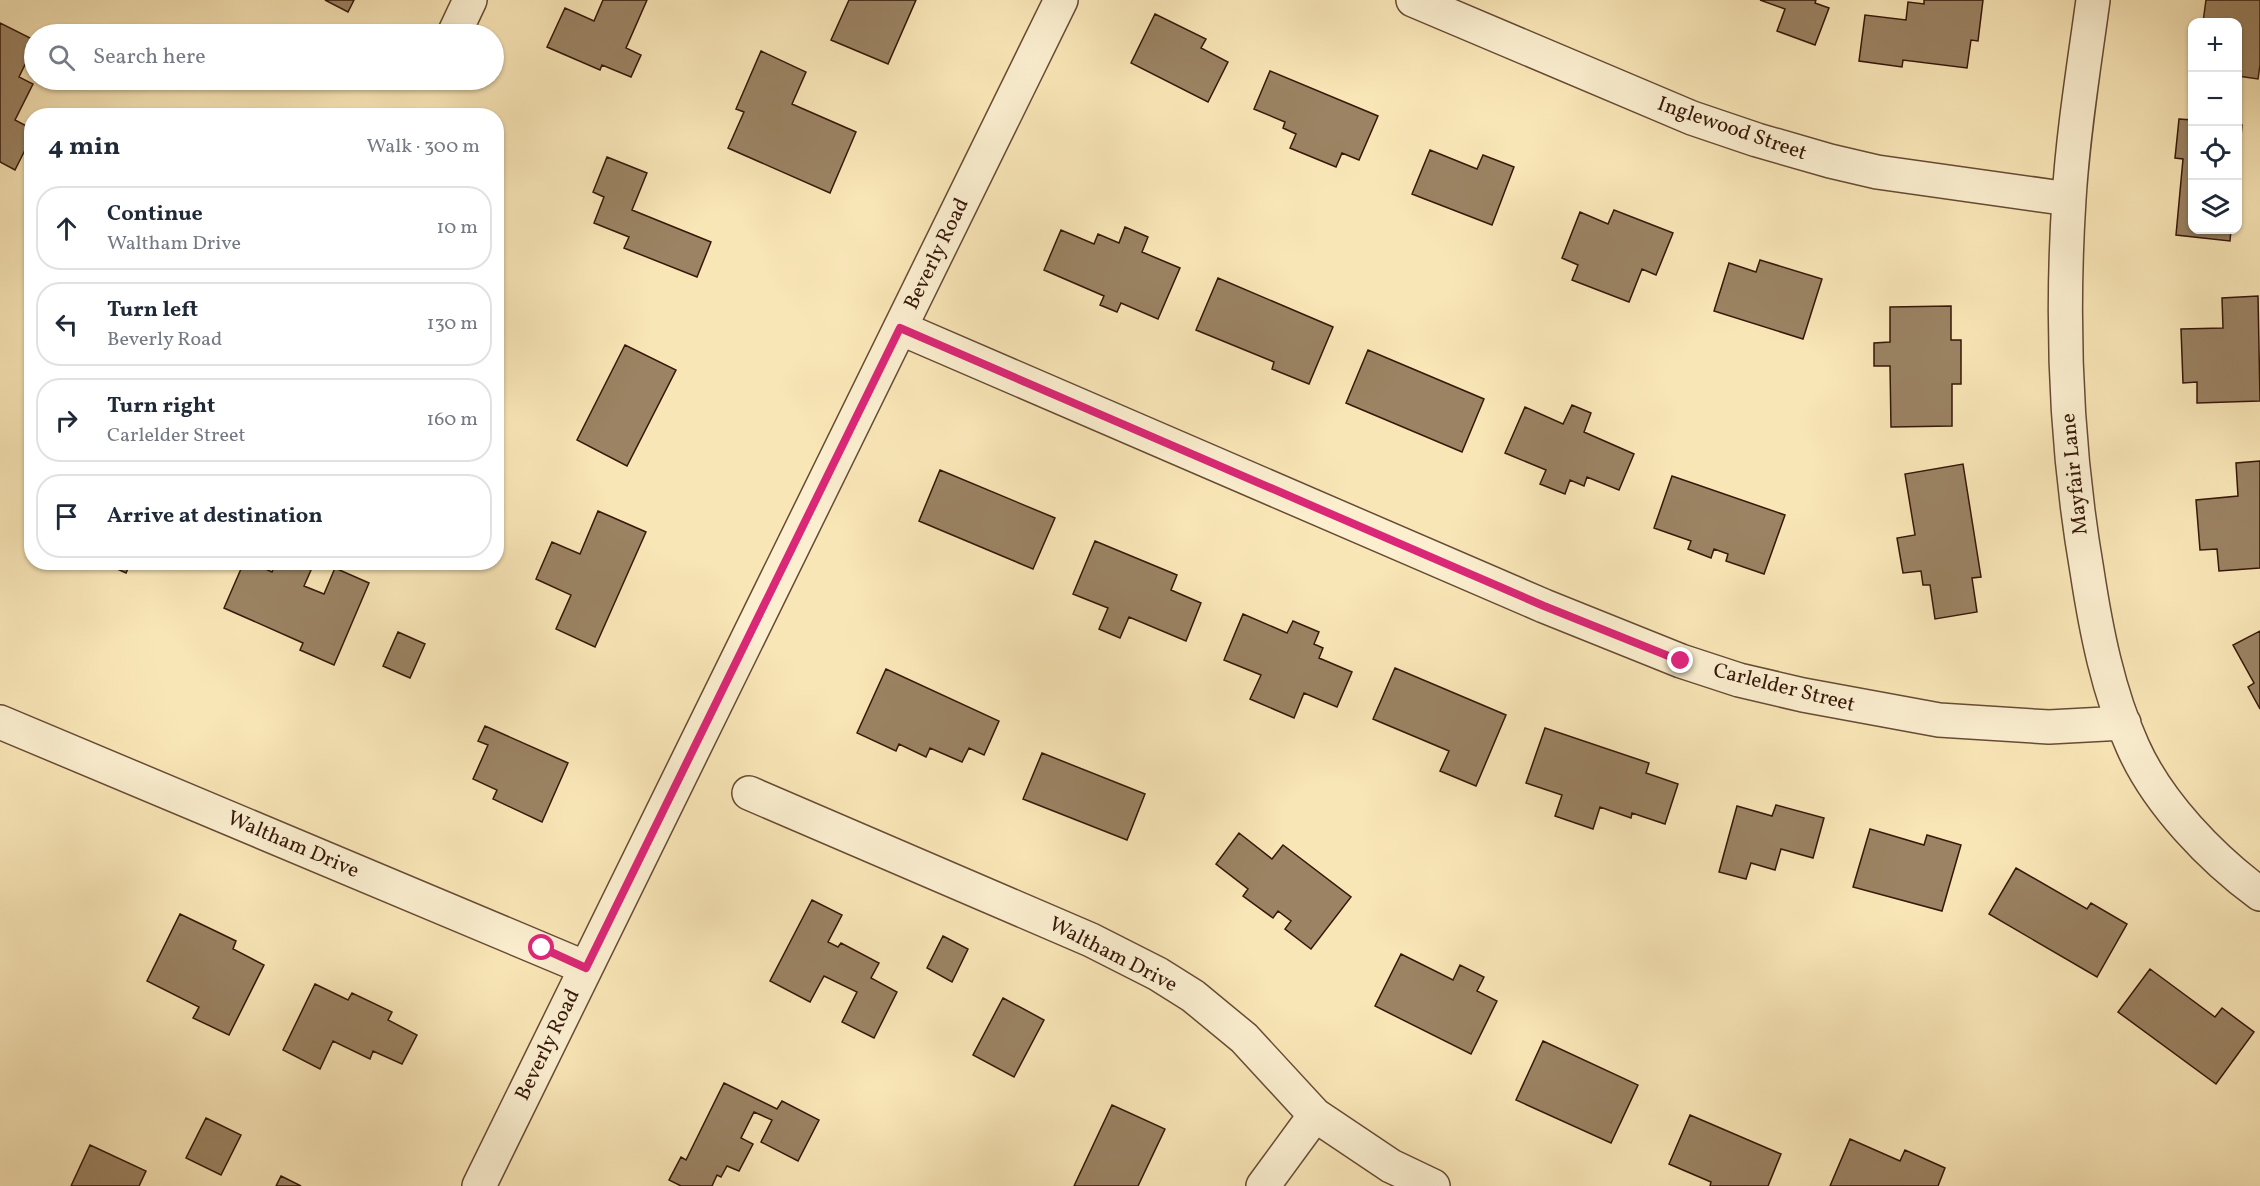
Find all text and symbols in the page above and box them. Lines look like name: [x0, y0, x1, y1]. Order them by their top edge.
map controls: [2188, 18, 2242, 234]
button: +: [2188, 18, 2242, 72]
search box: [24, 24, 504, 90]
icon: search: [45, 41, 78, 74]
text: Search here: [93, 42, 206, 73]
button: −: [2188, 72, 2242, 126]
street label: Inglewood Street: [1653, 90, 1811, 168]
button: locate: [2188, 126, 2242, 180]
text: 4 min: [48, 129, 120, 165]
text: Walk · 300 m: [367, 133, 480, 161]
button: layers: [2188, 180, 2242, 234]
street label: Beverly Road: [897, 193, 977, 315]
text: Continue: [107, 199, 203, 230]
icon: ahead: [50, 212, 83, 245]
text: 10 m: [437, 214, 478, 242]
text: Waltham Drive: [107, 230, 241, 258]
text: Turn left: [107, 295, 198, 326]
icon: left: [50, 308, 83, 341]
text: 130 m: [427, 310, 478, 338]
text: Beverly Road: [107, 326, 222, 354]
text: Turn right: [107, 391, 215, 422]
icon: right: [50, 404, 83, 437]
text: 160 m: [426, 406, 478, 434]
street label: Mayfair Lane: [2054, 412, 2096, 536]
text: Carlelder Street: [107, 422, 245, 450]
icon: arrive: [50, 500, 83, 533]
text: Arrive at destination: [107, 501, 323, 532]
route end: [1667, 647, 1693, 673]
street label: Carlelder Street: [1710, 656, 1858, 720]
street label: Waltham Drive: [223, 804, 363, 886]
street label: Waltham Drive: [1044, 910, 1182, 1000]
route start: [528, 934, 554, 960]
street label: Beverly Road: [508, 984, 588, 1106]

